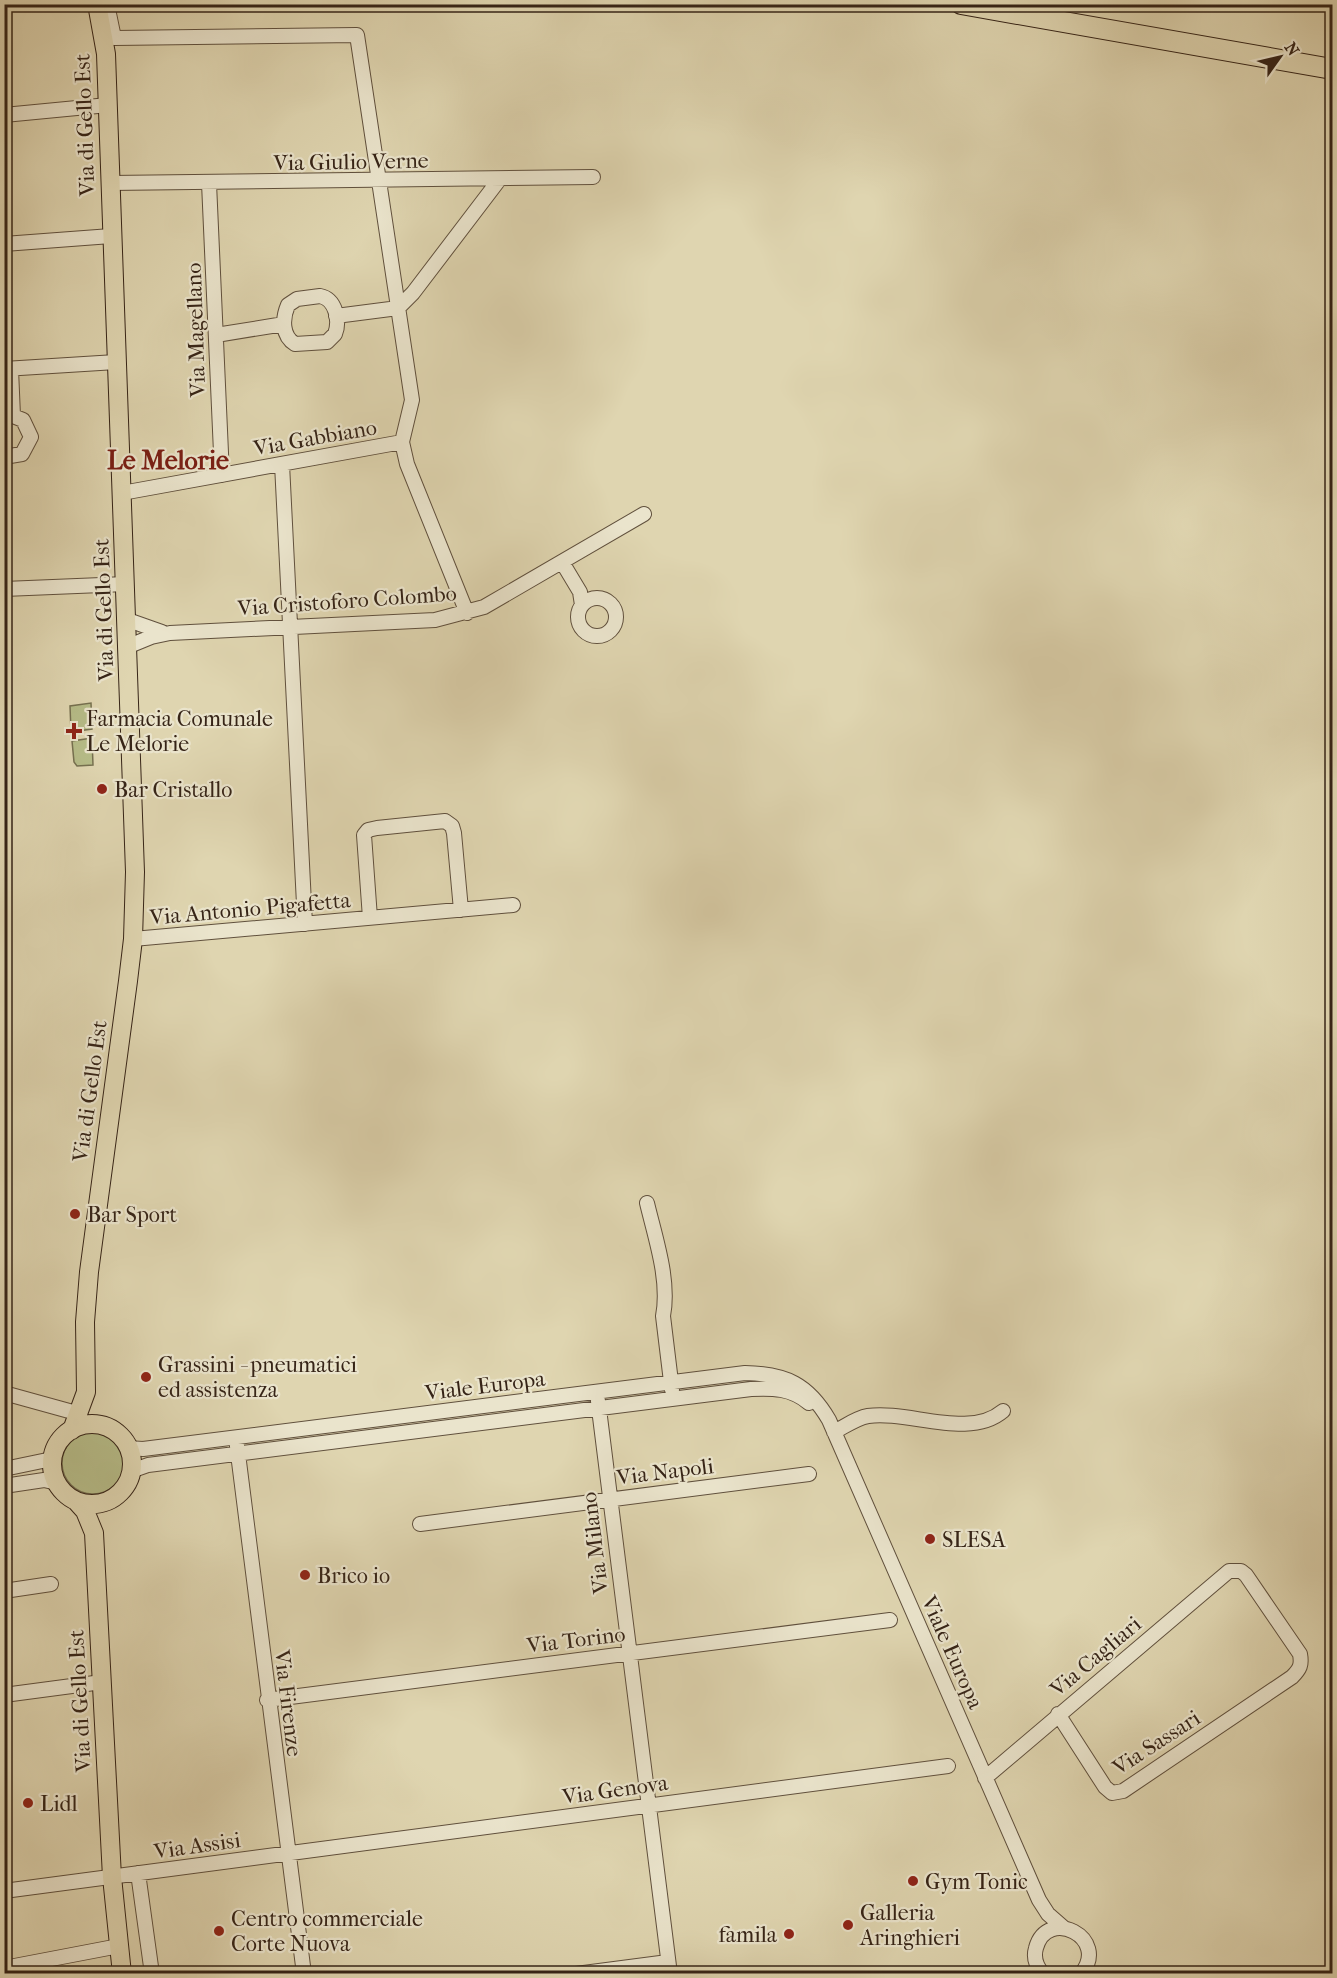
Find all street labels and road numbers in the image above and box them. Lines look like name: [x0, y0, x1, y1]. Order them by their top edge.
street label: Via di Gello Est: [70, 53, 101, 198]
street label: Via Giulio Verne: [272, 148, 429, 176]
street label: Via Magellano: [181, 262, 211, 399]
street label: Via Gabbiano: [251, 414, 379, 462]
street label: Via di Gello Est: [89, 538, 120, 683]
street label: Via Cristoforo Colombo: [236, 580, 458, 622]
street label: Via Antonio Pigafetta: [148, 887, 352, 931]
street label: Via di Gello Est: [67, 1019, 113, 1164]
street label: Viale Europa: [423, 1366, 547, 1406]
street label: Via Napoli: [614, 1453, 716, 1491]
street label: Via Milano: [576, 1490, 614, 1596]
street label: Viale Europa: [915, 1591, 989, 1714]
street label: Via Cagliari: [1044, 1611, 1147, 1703]
street label: Via Torino: [524, 1621, 627, 1659]
street label: Via di Gello Est: [63, 1629, 97, 1774]
street label: Via Firenze: [268, 1647, 307, 1758]
street label: Via Sassari: [1107, 1705, 1206, 1781]
street label: Via Genova: [560, 1770, 670, 1810]
street label: Via Assisi: [151, 1827, 243, 1865]

